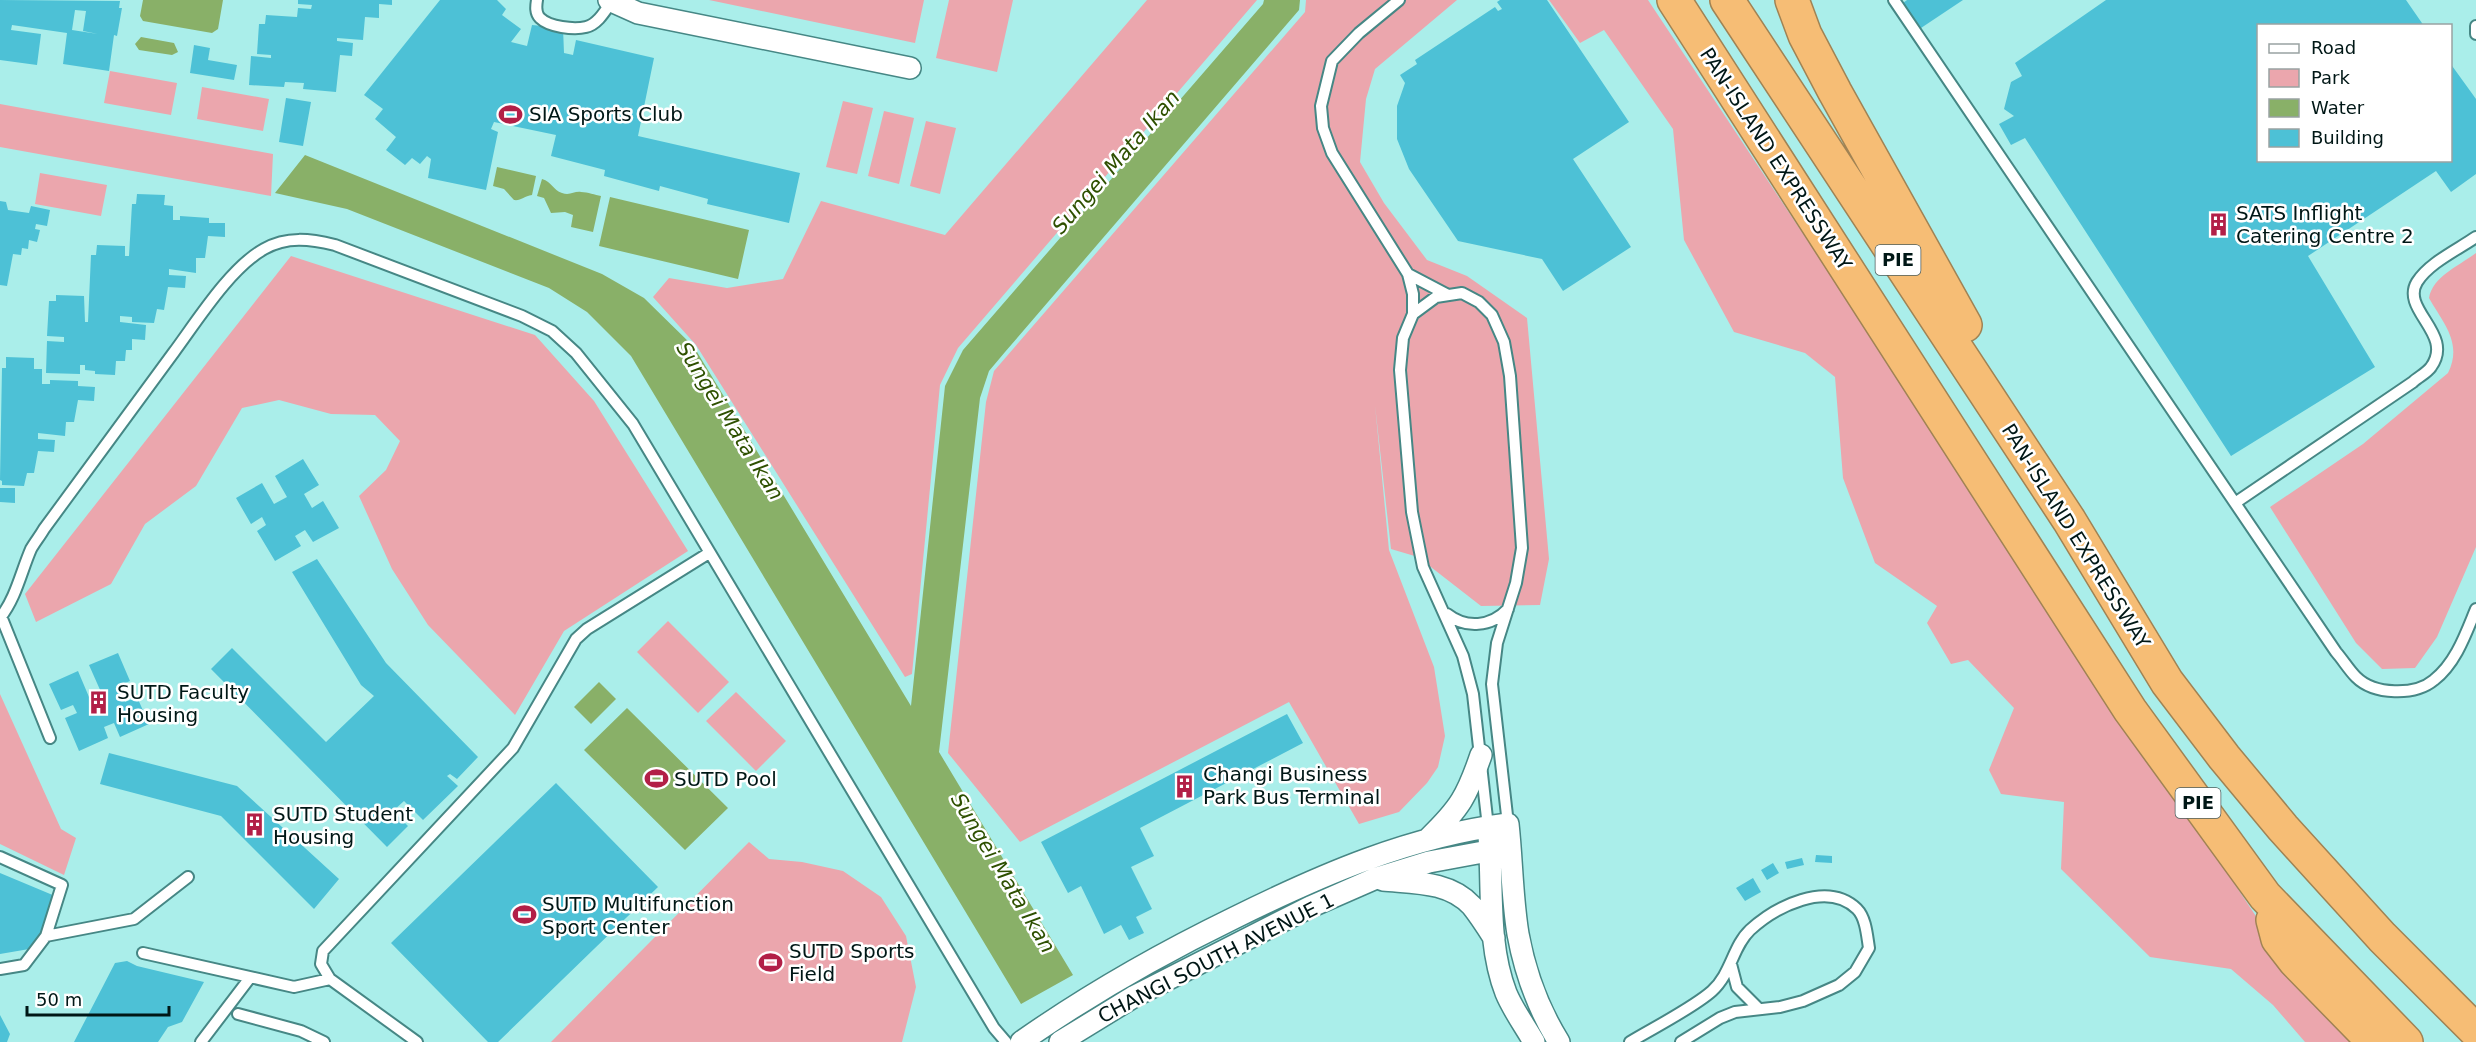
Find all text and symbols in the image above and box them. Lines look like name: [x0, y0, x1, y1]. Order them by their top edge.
legend: [2257, 24, 2452, 162]
text: Road: [2311, 37, 2356, 58]
street label: PAN-ISLAND EXPRESSWAY: [1695, 43, 1857, 275]
text: Park: [2311, 67, 2350, 88]
water label: Sungei Mata Ikan: [1047, 85, 1185, 239]
text: Water: [2311, 97, 2365, 118]
sports icon: SIA Sports Club: [498, 101, 524, 127]
place label: SIA Sports Club: [529, 102, 683, 126]
text: Building: [2311, 127, 2384, 148]
place label: SATS Inflight Catering Centre 2: [2236, 201, 2414, 248]
building icon: SATS Inflight Catering Centre 2: [2205, 211, 2231, 237]
road number: PIE: [1876, 245, 1920, 275]
water label: Sungei Mata Ikan: [672, 337, 788, 505]
street label: PAN-ISLAND EXPRESSWAY: [1997, 419, 2156, 654]
place label: SUTD Faculty Housing: [117, 680, 249, 727]
building icon: SUTD Faculty Housing: [86, 690, 112, 716]
place label: Changi Business Park Bus Terminal: [1203, 762, 1380, 809]
sports icon: SUTD Pool: [643, 766, 669, 792]
place label: SUTD Pool: [674, 767, 777, 791]
building icon: Changi Business Park Bus Terminal: [1172, 773, 1198, 799]
road number: PIE: [2176, 788, 2220, 818]
water label: Sungei Mata Ikan: [946, 789, 1060, 957]
place label: SUTD Student Housing: [273, 802, 413, 849]
building icon: SUTD Student Housing: [242, 812, 268, 838]
street label: CHANGI SOUTH AVENUE 1: [1094, 888, 1338, 1028]
place label: SUTD Multifunction Sport Center: [542, 892, 734, 939]
sports icon: SUTD Multifunction Sport Center: [511, 902, 537, 928]
place label: SUTD Sports Field: [789, 939, 914, 986]
sports icon: SUTD Sports Field: [758, 949, 784, 975]
scale bar: [27, 979, 170, 1017]
text: 50 m: [36, 989, 82, 1010]

